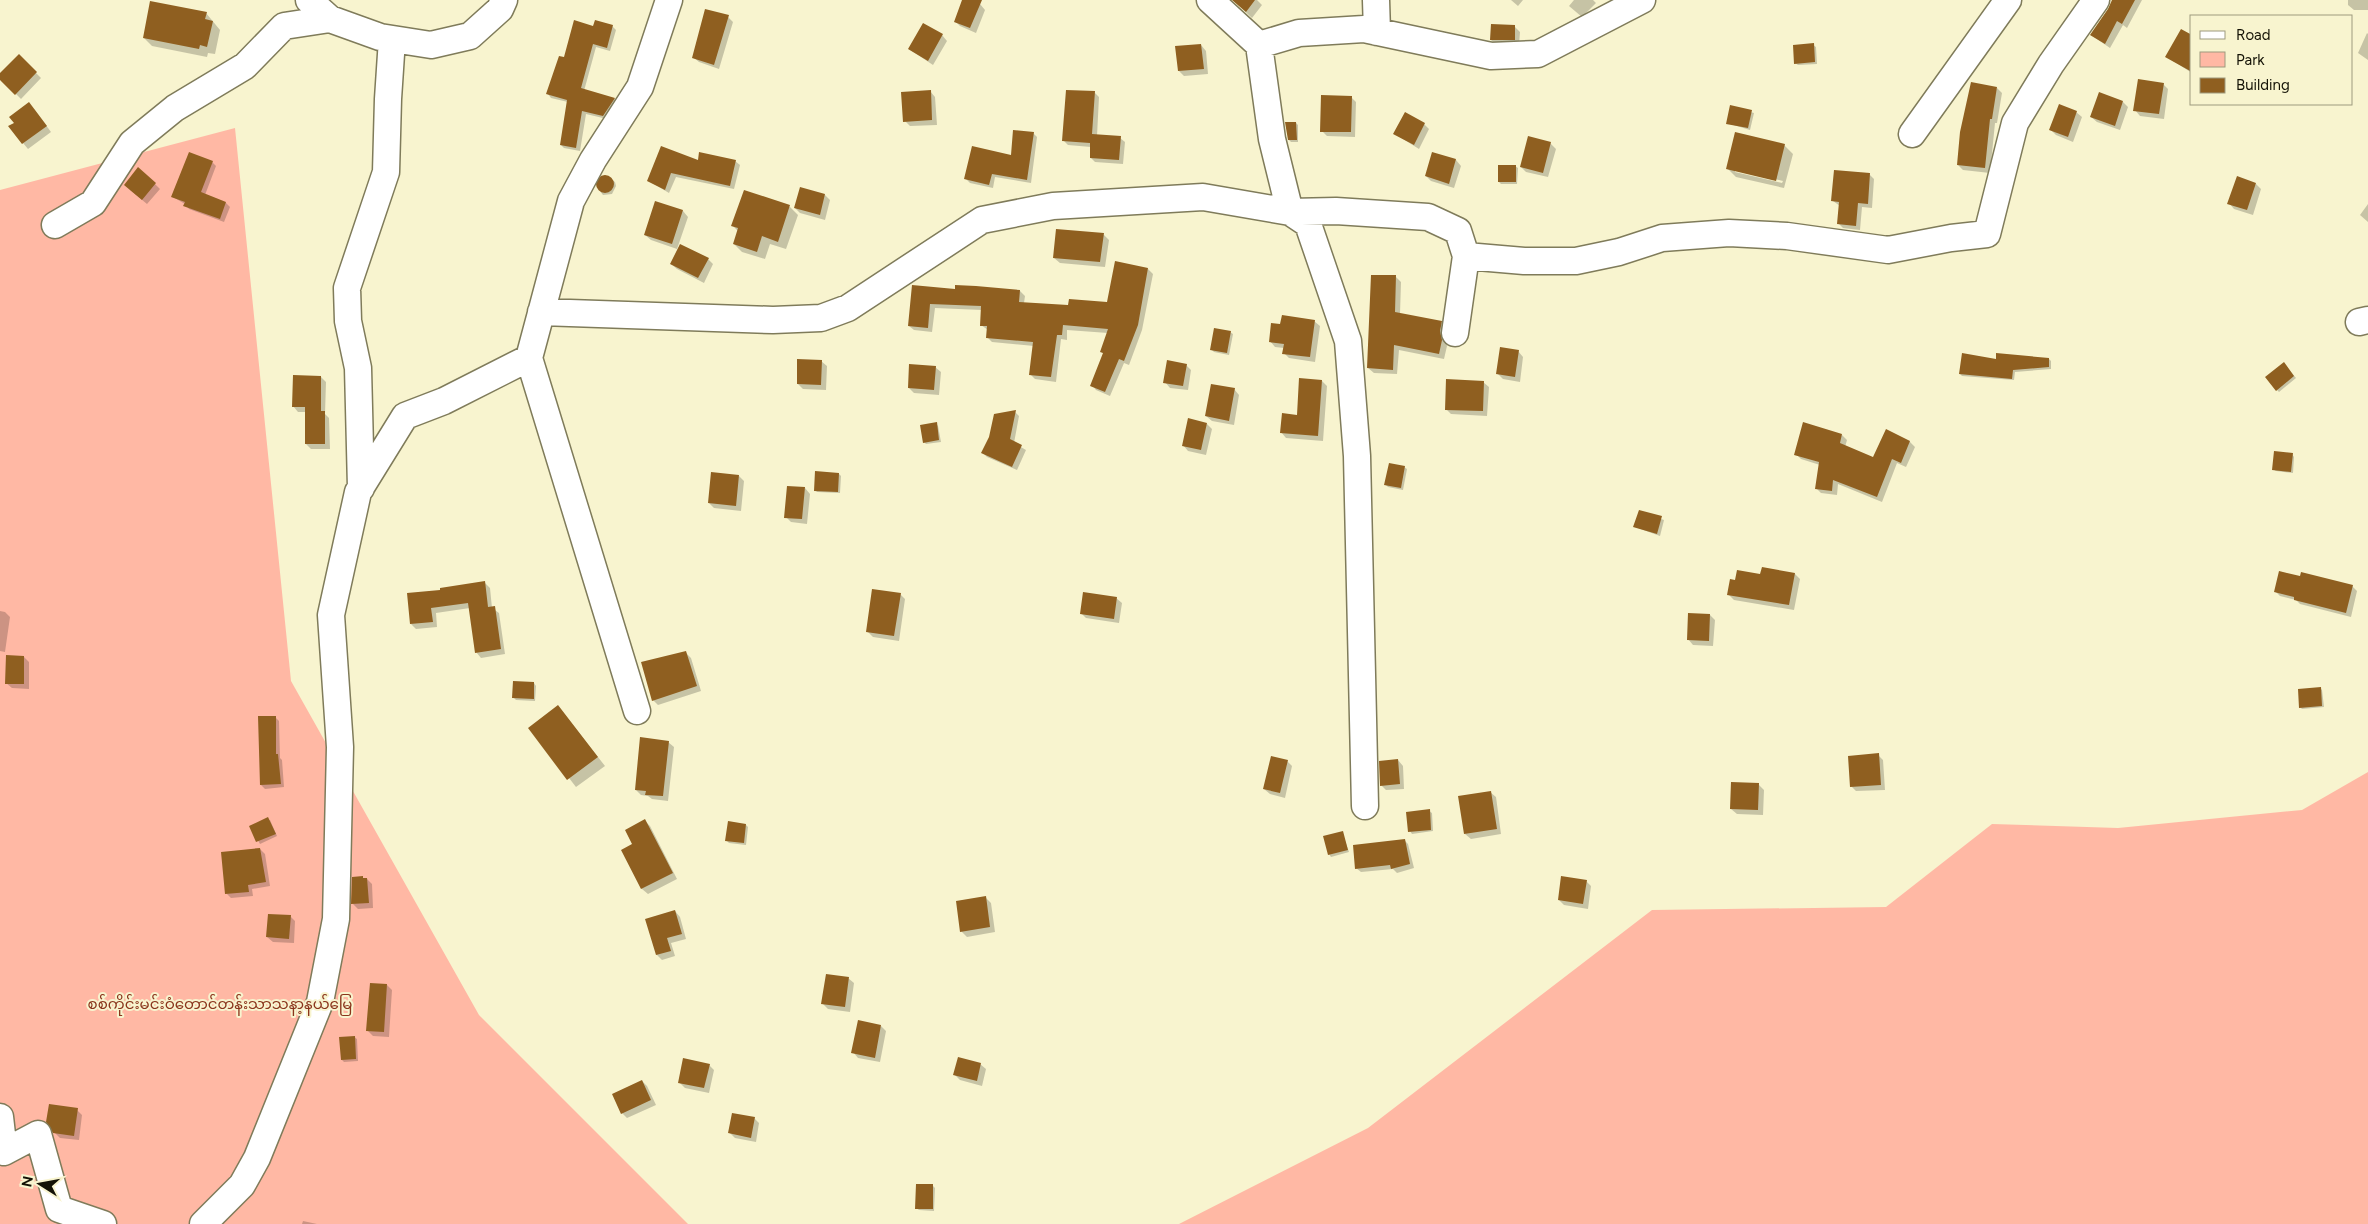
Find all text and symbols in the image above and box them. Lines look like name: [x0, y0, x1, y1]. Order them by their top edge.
legend: [2190, 15, 2353, 105]
text: Road: [2236, 26, 2271, 44]
text: Park: [2236, 51, 2265, 69]
text: Building: [2236, 76, 2290, 94]
park label: စစ်ကိုင်းမင်းဝံတောင်တန်းသာသနာ့နယ်မြေ: [88, 994, 352, 1016]
north arrow: [15, 1159, 65, 1209]
text: N: [18, 1175, 37, 1189]

